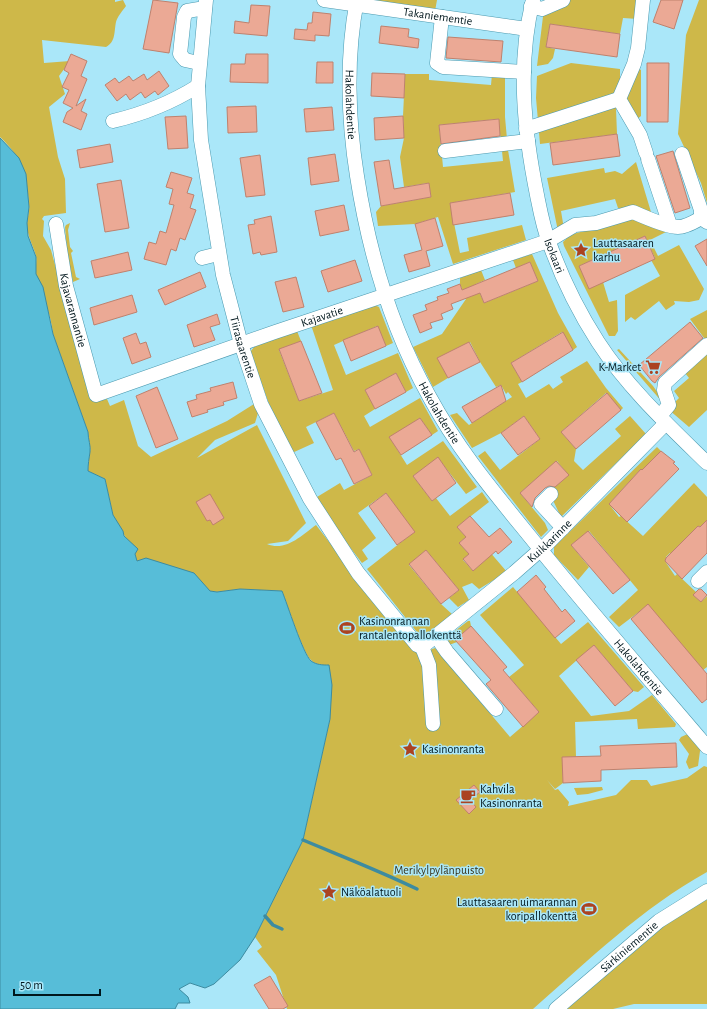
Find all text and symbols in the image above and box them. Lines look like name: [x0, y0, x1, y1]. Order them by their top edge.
street label: Takaniementie: [403, 5, 473, 27]
street label: Hakolahdentie: [343, 70, 358, 140]
street label: Isokaari: [542, 237, 567, 275]
place label: Lauttasaaren karhu: [593, 237, 654, 263]
place icon: Lauttasaaren karhu: [572, 241, 590, 259]
street label: Kajavarannantie: [58, 272, 89, 349]
street label: Kajavatie: [299, 304, 344, 329]
street label: Tiirasaarentie: [228, 315, 258, 380]
supermarket icon: K-Market: [644, 358, 662, 376]
place label: K-Market: [599, 361, 641, 373]
street label: Hakolahdentie: [416, 380, 462, 446]
street label: Kuikkarinne: [525, 517, 574, 564]
place label: Kasinonrannan rantalentopallokenttä: [359, 615, 462, 641]
sports icon: Kasinonrannan rantalentopallokenttä: [338, 619, 356, 637]
street label: Hakolahdentie: [612, 637, 666, 698]
place icon: Kasinonranta: [401, 740, 419, 758]
place label: Kasinonranta: [422, 743, 485, 755]
place label: Kahvila Kasinonranta: [480, 783, 543, 809]
cafe icon: Kahvila Kasinonranta: [459, 787, 477, 805]
park label: Merikylpylänpuisto: [394, 864, 484, 877]
place icon: Näköalatuoli: [320, 883, 338, 901]
place label: Näköalatuoli: [341, 886, 401, 898]
place label: Lauttasaaren uimarannan koripallokenttä: [457, 896, 577, 922]
sports icon: Lauttasaaren uimarannan koripallokenttä: [580, 900, 598, 918]
street label: Särkiniementie: [598, 919, 660, 974]
scale bar: [14, 971, 100, 997]
text: 50 m: [20, 979, 43, 991]

